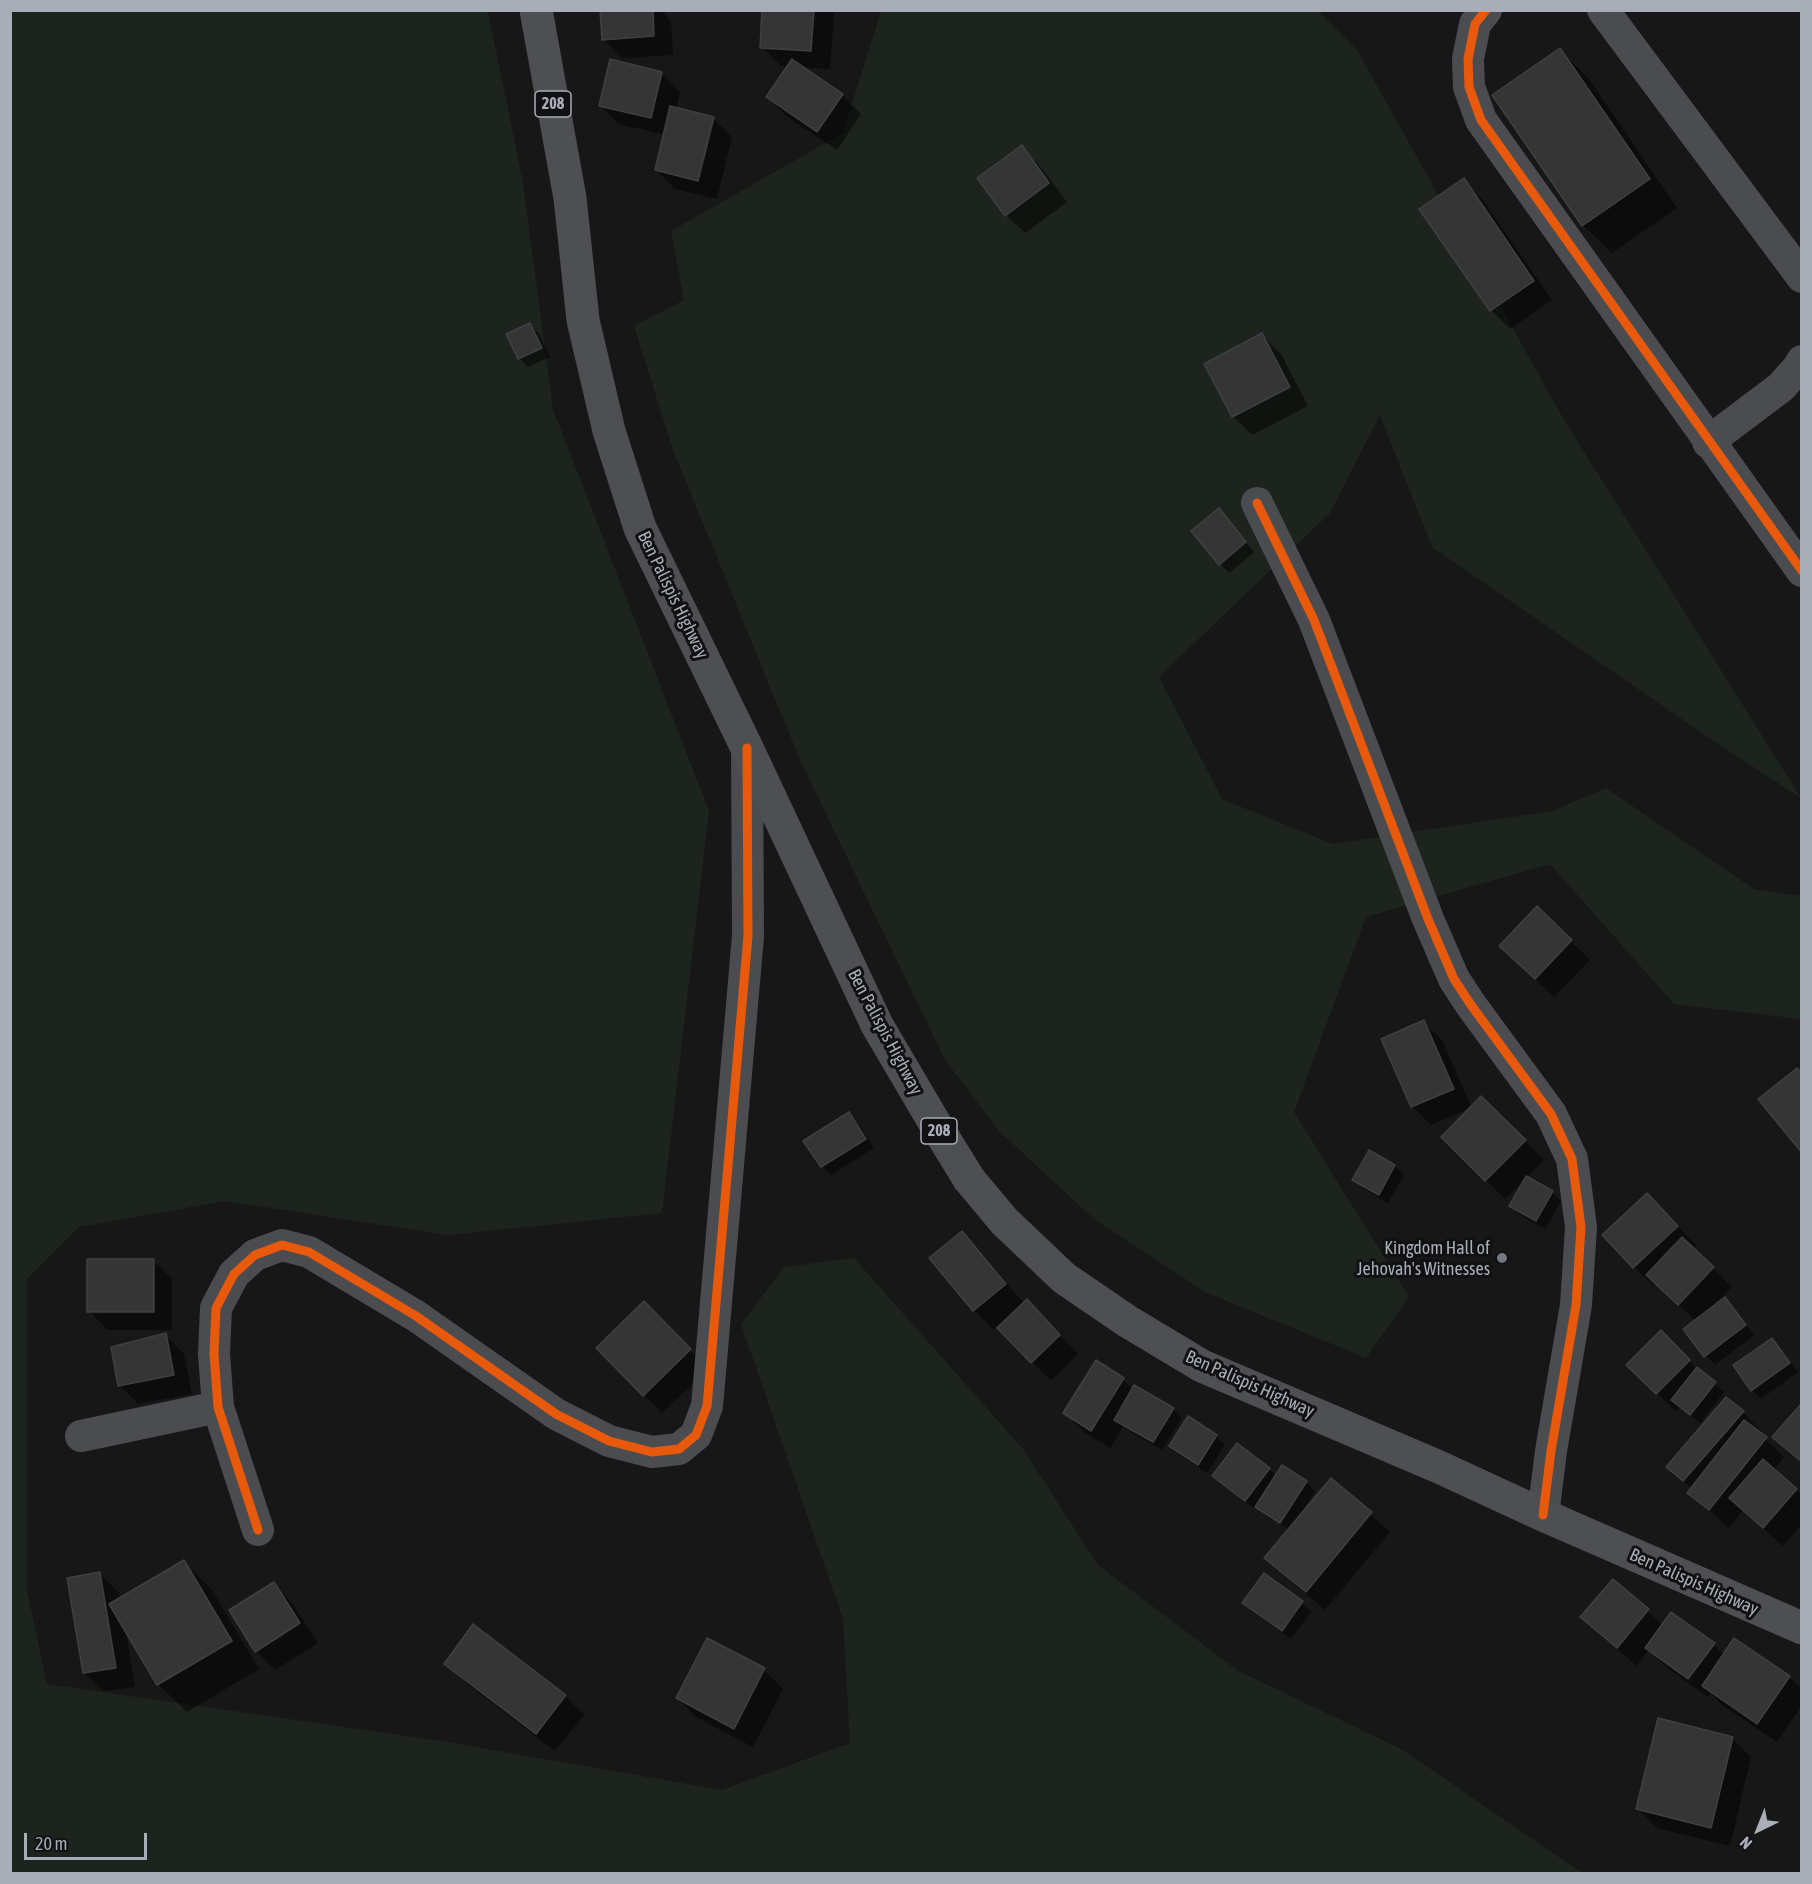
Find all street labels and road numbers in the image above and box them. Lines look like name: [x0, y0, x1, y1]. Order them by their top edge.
road number: 208: [535, 91, 571, 117]
street label: Ben Palispis Highway: [633, 528, 713, 662]
street label: Ben Palispis Highway: [843, 966, 927, 1098]
road number: 208: [921, 1118, 957, 1144]
street label: Ben Palispis Highway: [1182, 1346, 1318, 1422]
street label: Ben Palispis Highway: [1626, 1544, 1762, 1620]

